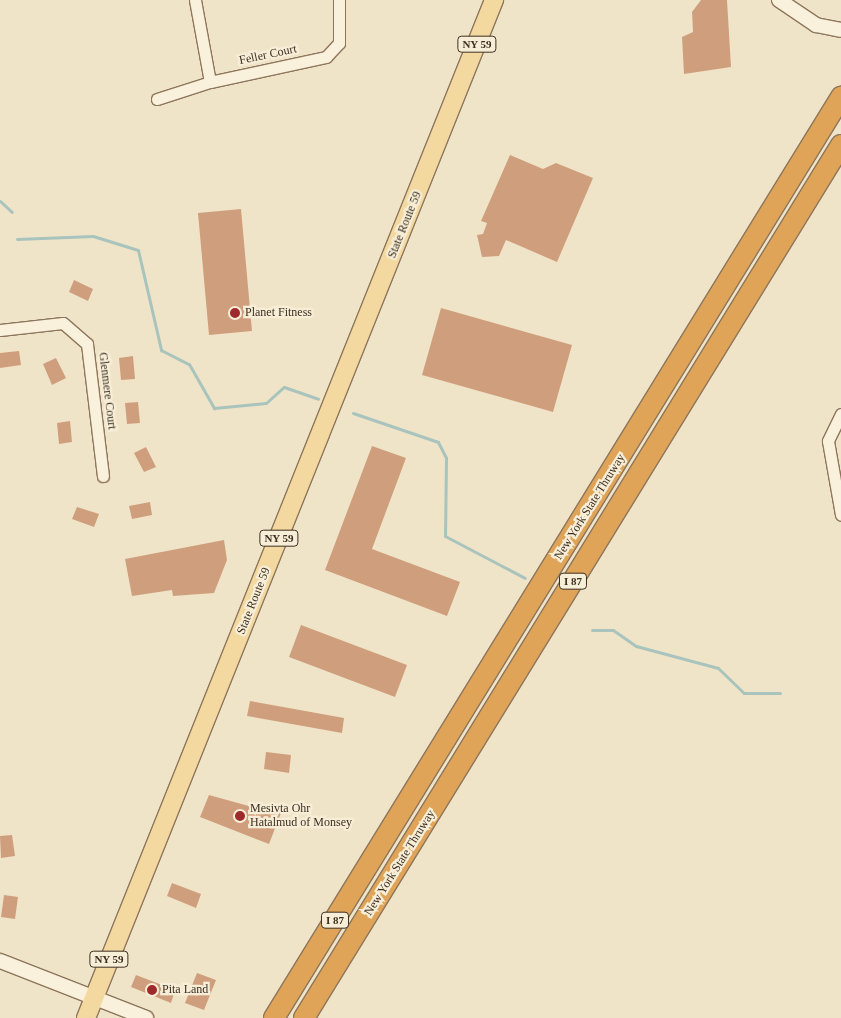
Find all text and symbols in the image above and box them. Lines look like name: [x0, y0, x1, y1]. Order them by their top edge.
road number: NY 59: [457, 36, 497, 52]
street label: Feller Court: [238, 42, 298, 68]
street label: State Route 59: [385, 190, 425, 260]
place label: Planet Fitness: [245, 306, 312, 320]
marker: Planet Fitness: [229, 307, 241, 319]
street label: Glenmere Court: [95, 352, 119, 430]
street label: New York State Thruway: [551, 451, 629, 563]
road number: NY 59: [259, 530, 299, 546]
street label: State Route 59: [234, 566, 274, 636]
road number: I 87: [558, 572, 588, 590]
place label: Mesivta Ohr Hatalmud of Monsey: [250, 802, 352, 830]
street label: New York State Thruway: [361, 807, 439, 919]
marker: Mesivta Ohr Hatalmud of Monsey: [234, 810, 246, 822]
road number: I 87: [320, 912, 350, 928]
road number: NY 59: [89, 951, 129, 968]
place label: Pita Land: [162, 983, 208, 997]
marker: Pita Land: [146, 984, 158, 996]

